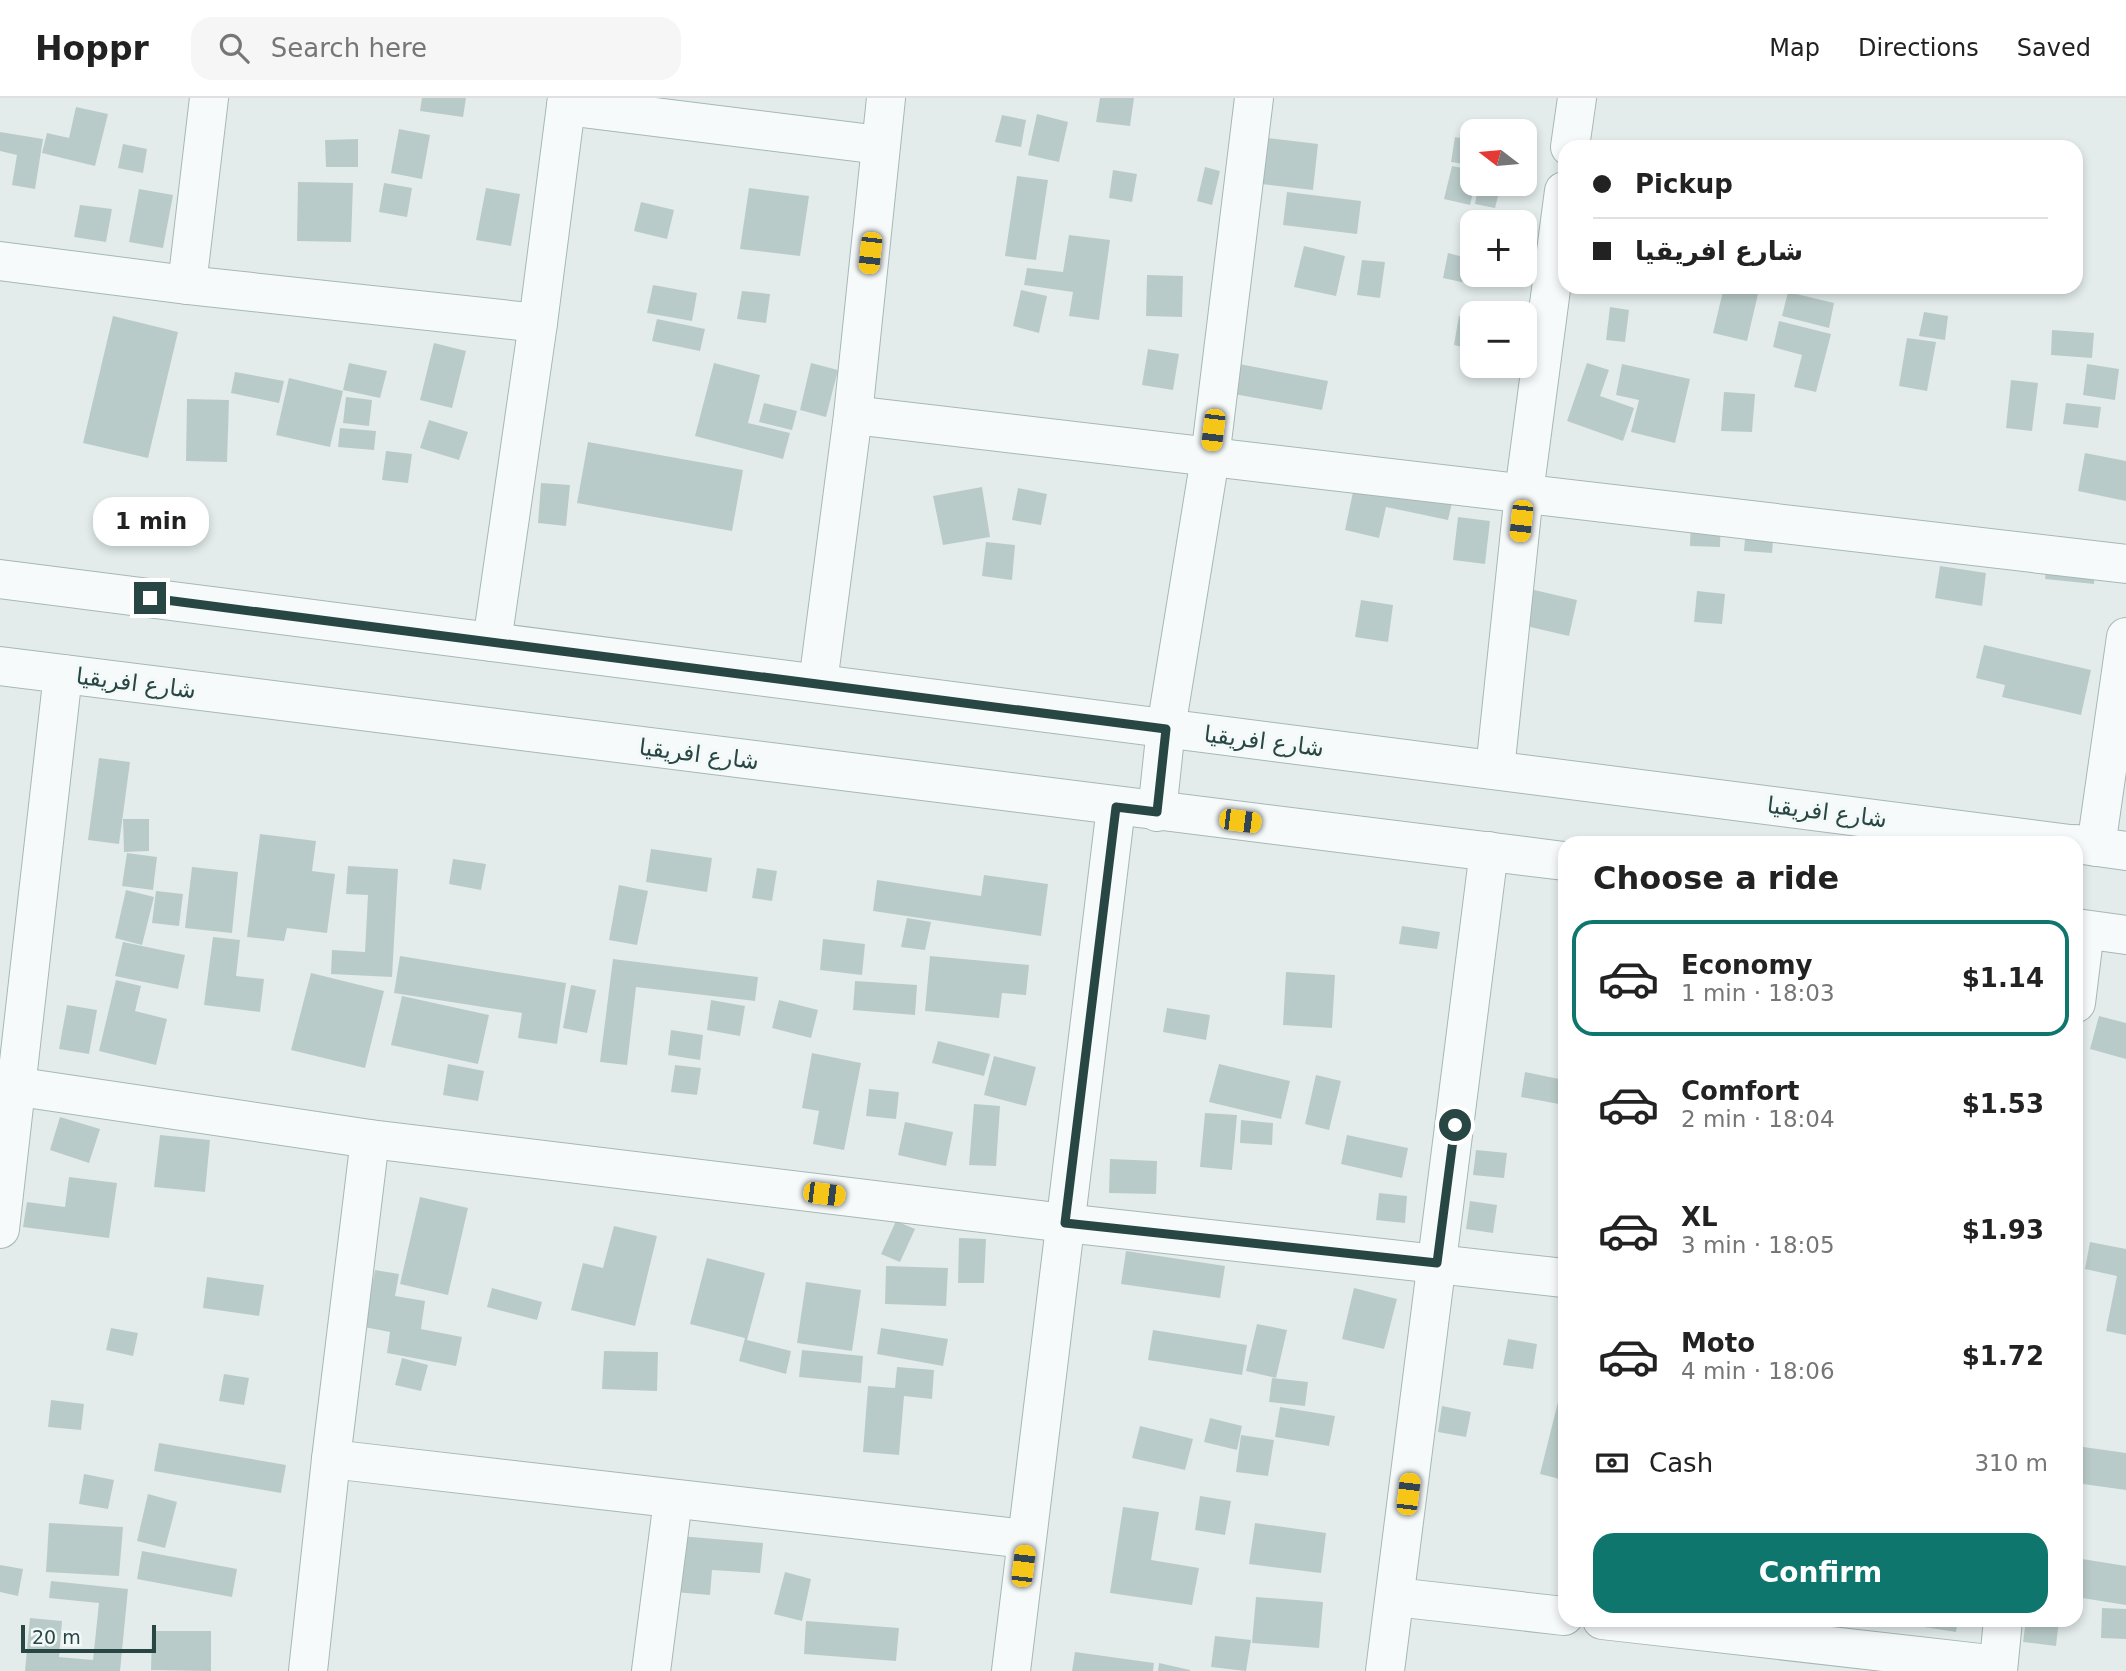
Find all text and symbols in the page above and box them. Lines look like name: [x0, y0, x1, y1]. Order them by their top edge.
search box: [191, 17, 681, 80]
text: Hoppr: [35, 29, 149, 68]
icon: search: [215, 29, 253, 67]
text: Search here: [271, 33, 427, 63]
text: Map: [1769, 34, 1820, 62]
text: Directions: [1858, 34, 1979, 62]
text: Saved: [2017, 34, 2091, 62]
north arrow: [1460, 119, 1536, 196]
map controls: [1460, 119, 1537, 378]
text: Pickup: [1635, 169, 1733, 199]
button: +: [1460, 210, 1537, 287]
car: [858, 231, 883, 275]
text: شارع افريقيا: [1635, 236, 1803, 266]
button: −: [1460, 301, 1537, 378]
car: [1201, 408, 1226, 452]
callout: 1 min: [92, 496, 208, 546]
car: [1509, 499, 1534, 543]
text: 1 min: [115, 508, 187, 534]
route end: [134, 582, 166, 614]
street label: شارع افريقيا: [75, 663, 197, 704]
street label: شارع افريقيا: [1203, 721, 1325, 762]
street label: شارع افريقيا: [638, 734, 760, 775]
street label: شارع افريقيا: [1766, 792, 1888, 833]
car: [1218, 808, 1263, 834]
text: Choose a ride: [1593, 859, 1839, 897]
icon: car: [1597, 947, 1660, 1010]
text: Economy: [1681, 950, 1812, 980]
text: $1.14: [1962, 963, 2044, 993]
text: 1 min · 18:03: [1681, 980, 1835, 1006]
icon: car: [1597, 1073, 1660, 1136]
text: Comfort: [1681, 1076, 1799, 1106]
text: $1.53: [1962, 1089, 2044, 1119]
text: 2 min · 18:04: [1681, 1106, 1835, 1132]
route start: [1439, 1109, 1471, 1141]
car: [802, 1181, 847, 1207]
icon: car: [1597, 1199, 1660, 1262]
text: XL: [1681, 1202, 1718, 1232]
text: $1.93: [1962, 1215, 2044, 1245]
text: 3 min · 18:05: [1681, 1232, 1835, 1258]
icon: car: [1597, 1325, 1660, 1388]
text: Moto: [1681, 1328, 1755, 1358]
text: $1.72: [1962, 1341, 2044, 1371]
text: 4 min · 18:06: [1681, 1358, 1835, 1384]
icon: cash: [1593, 1444, 1631, 1482]
text: Cash: [1649, 1448, 1713, 1478]
text: 310 m: [1974, 1450, 2048, 1476]
car: [1396, 1472, 1421, 1516]
button: Confirm: [1593, 1533, 2048, 1613]
car: [1011, 1544, 1036, 1588]
scale bar: [21, 1622, 156, 1654]
text: 20 m: [32, 1626, 81, 1648]

